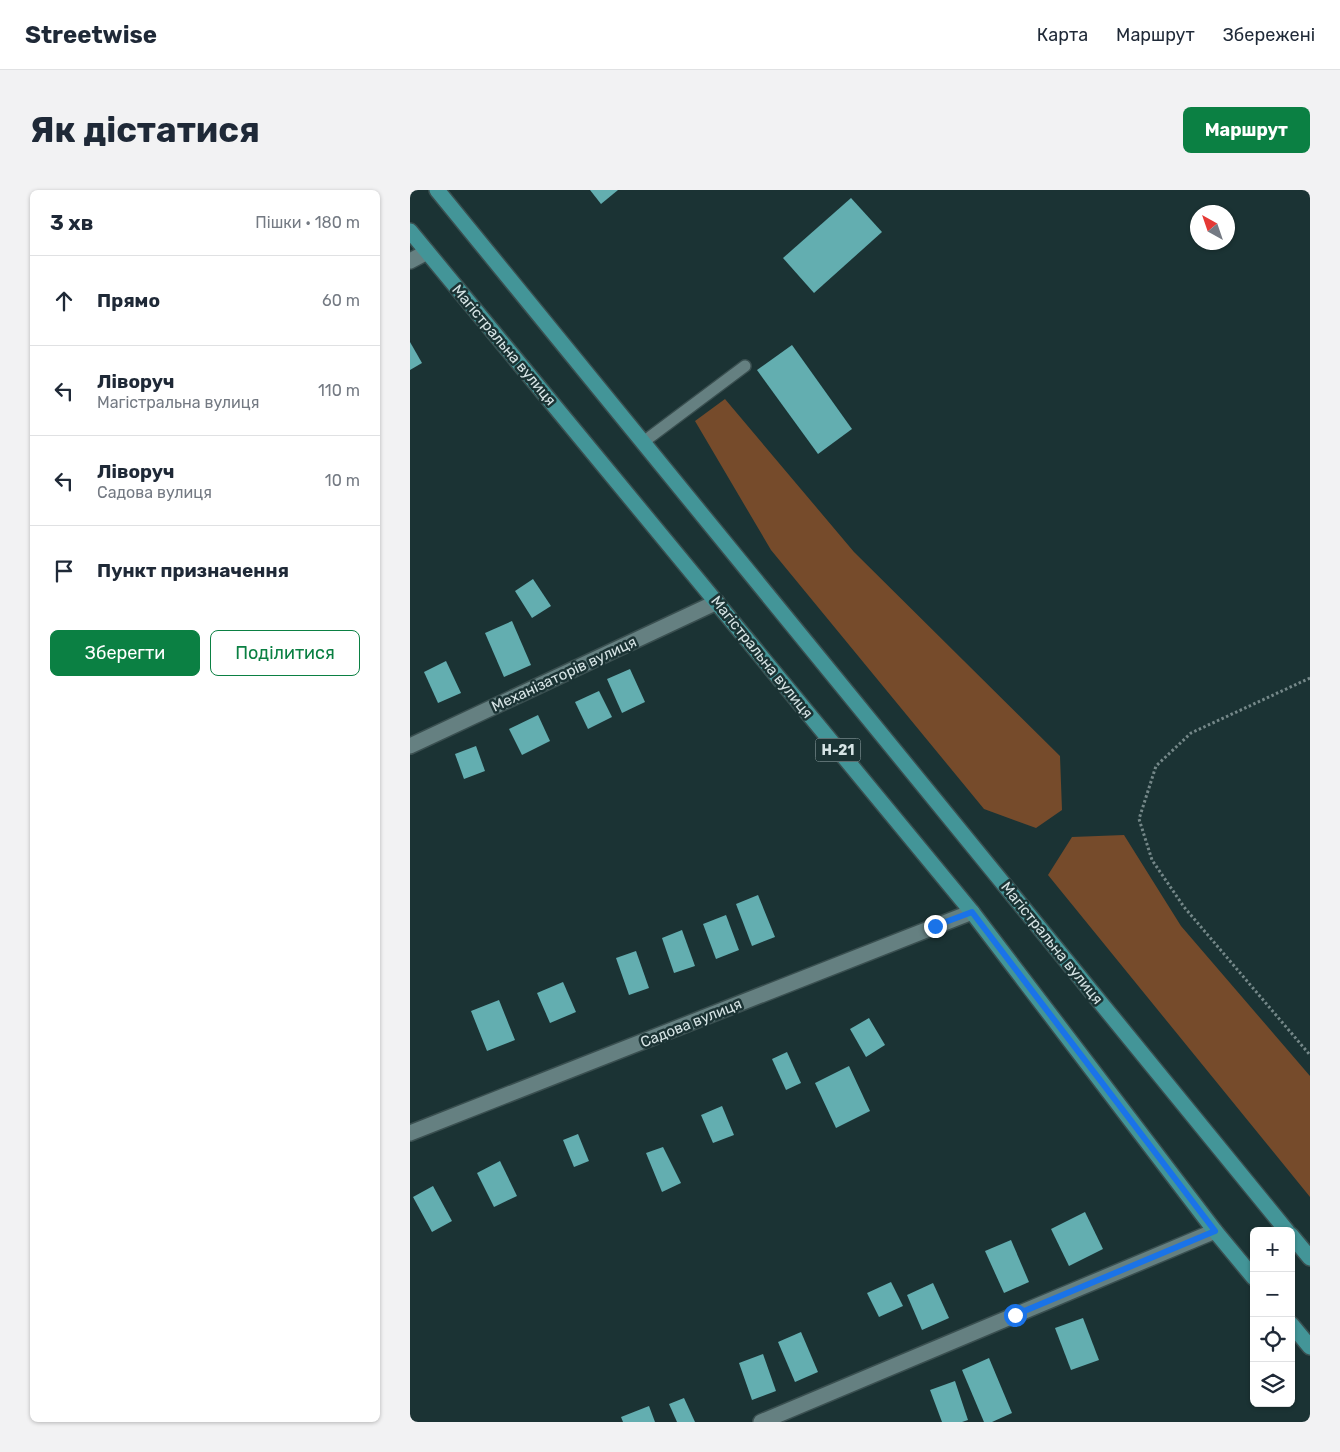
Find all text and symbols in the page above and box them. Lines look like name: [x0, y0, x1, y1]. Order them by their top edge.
text: Streetwise: [25, 21, 157, 49]
text: Карта: [1037, 24, 1088, 46]
text: Маршрут: [1116, 24, 1195, 46]
text: Збережені: [1223, 24, 1315, 46]
button: Маршрут: [1183, 107, 1310, 153]
text: Як дістатися: [30, 109, 260, 151]
north arrow: [1190, 205, 1235, 250]
text: 3 хв: [50, 210, 93, 235]
text: Пішки · 180 m: [255, 213, 360, 232]
street label: Магістральна вулиця: [448, 281, 560, 409]
icon: ahead: [50, 287, 78, 315]
text: Прямо: [97, 289, 160, 312]
text: 60 m: [322, 291, 360, 310]
text: Ліворуч: [97, 370, 174, 393]
icon: left: [50, 377, 78, 405]
text: 110 m: [318, 381, 360, 400]
text: Магістральна вулиця: [97, 393, 259, 412]
text: Ліворуч: [97, 460, 174, 483]
icon: left: [50, 467, 78, 495]
text: 10 m: [325, 471, 360, 490]
text: Садова вулиця: [97, 483, 212, 502]
icon: arrive: [50, 557, 78, 585]
text: Пункт призначення: [97, 559, 289, 582]
street label: Магістральна вулиця: [707, 592, 817, 722]
button: Зберегти: [50, 630, 200, 676]
button: Поділитися: [210, 630, 360, 676]
street label: Механізаторів вулиця: [489, 632, 639, 716]
road number: Н-21: [816, 738, 860, 762]
street label: Магістральна вулиця: [997, 878, 1107, 1008]
route end: [924, 915, 947, 938]
street label: Садова вулиця: [638, 994, 744, 1052]
map controls: [1250, 1227, 1295, 1407]
button: +: [1250, 1227, 1295, 1272]
button: −: [1250, 1272, 1295, 1317]
route start: [1004, 1304, 1027, 1327]
button: locate: [1250, 1317, 1295, 1362]
button: layers: [1250, 1362, 1295, 1407]

